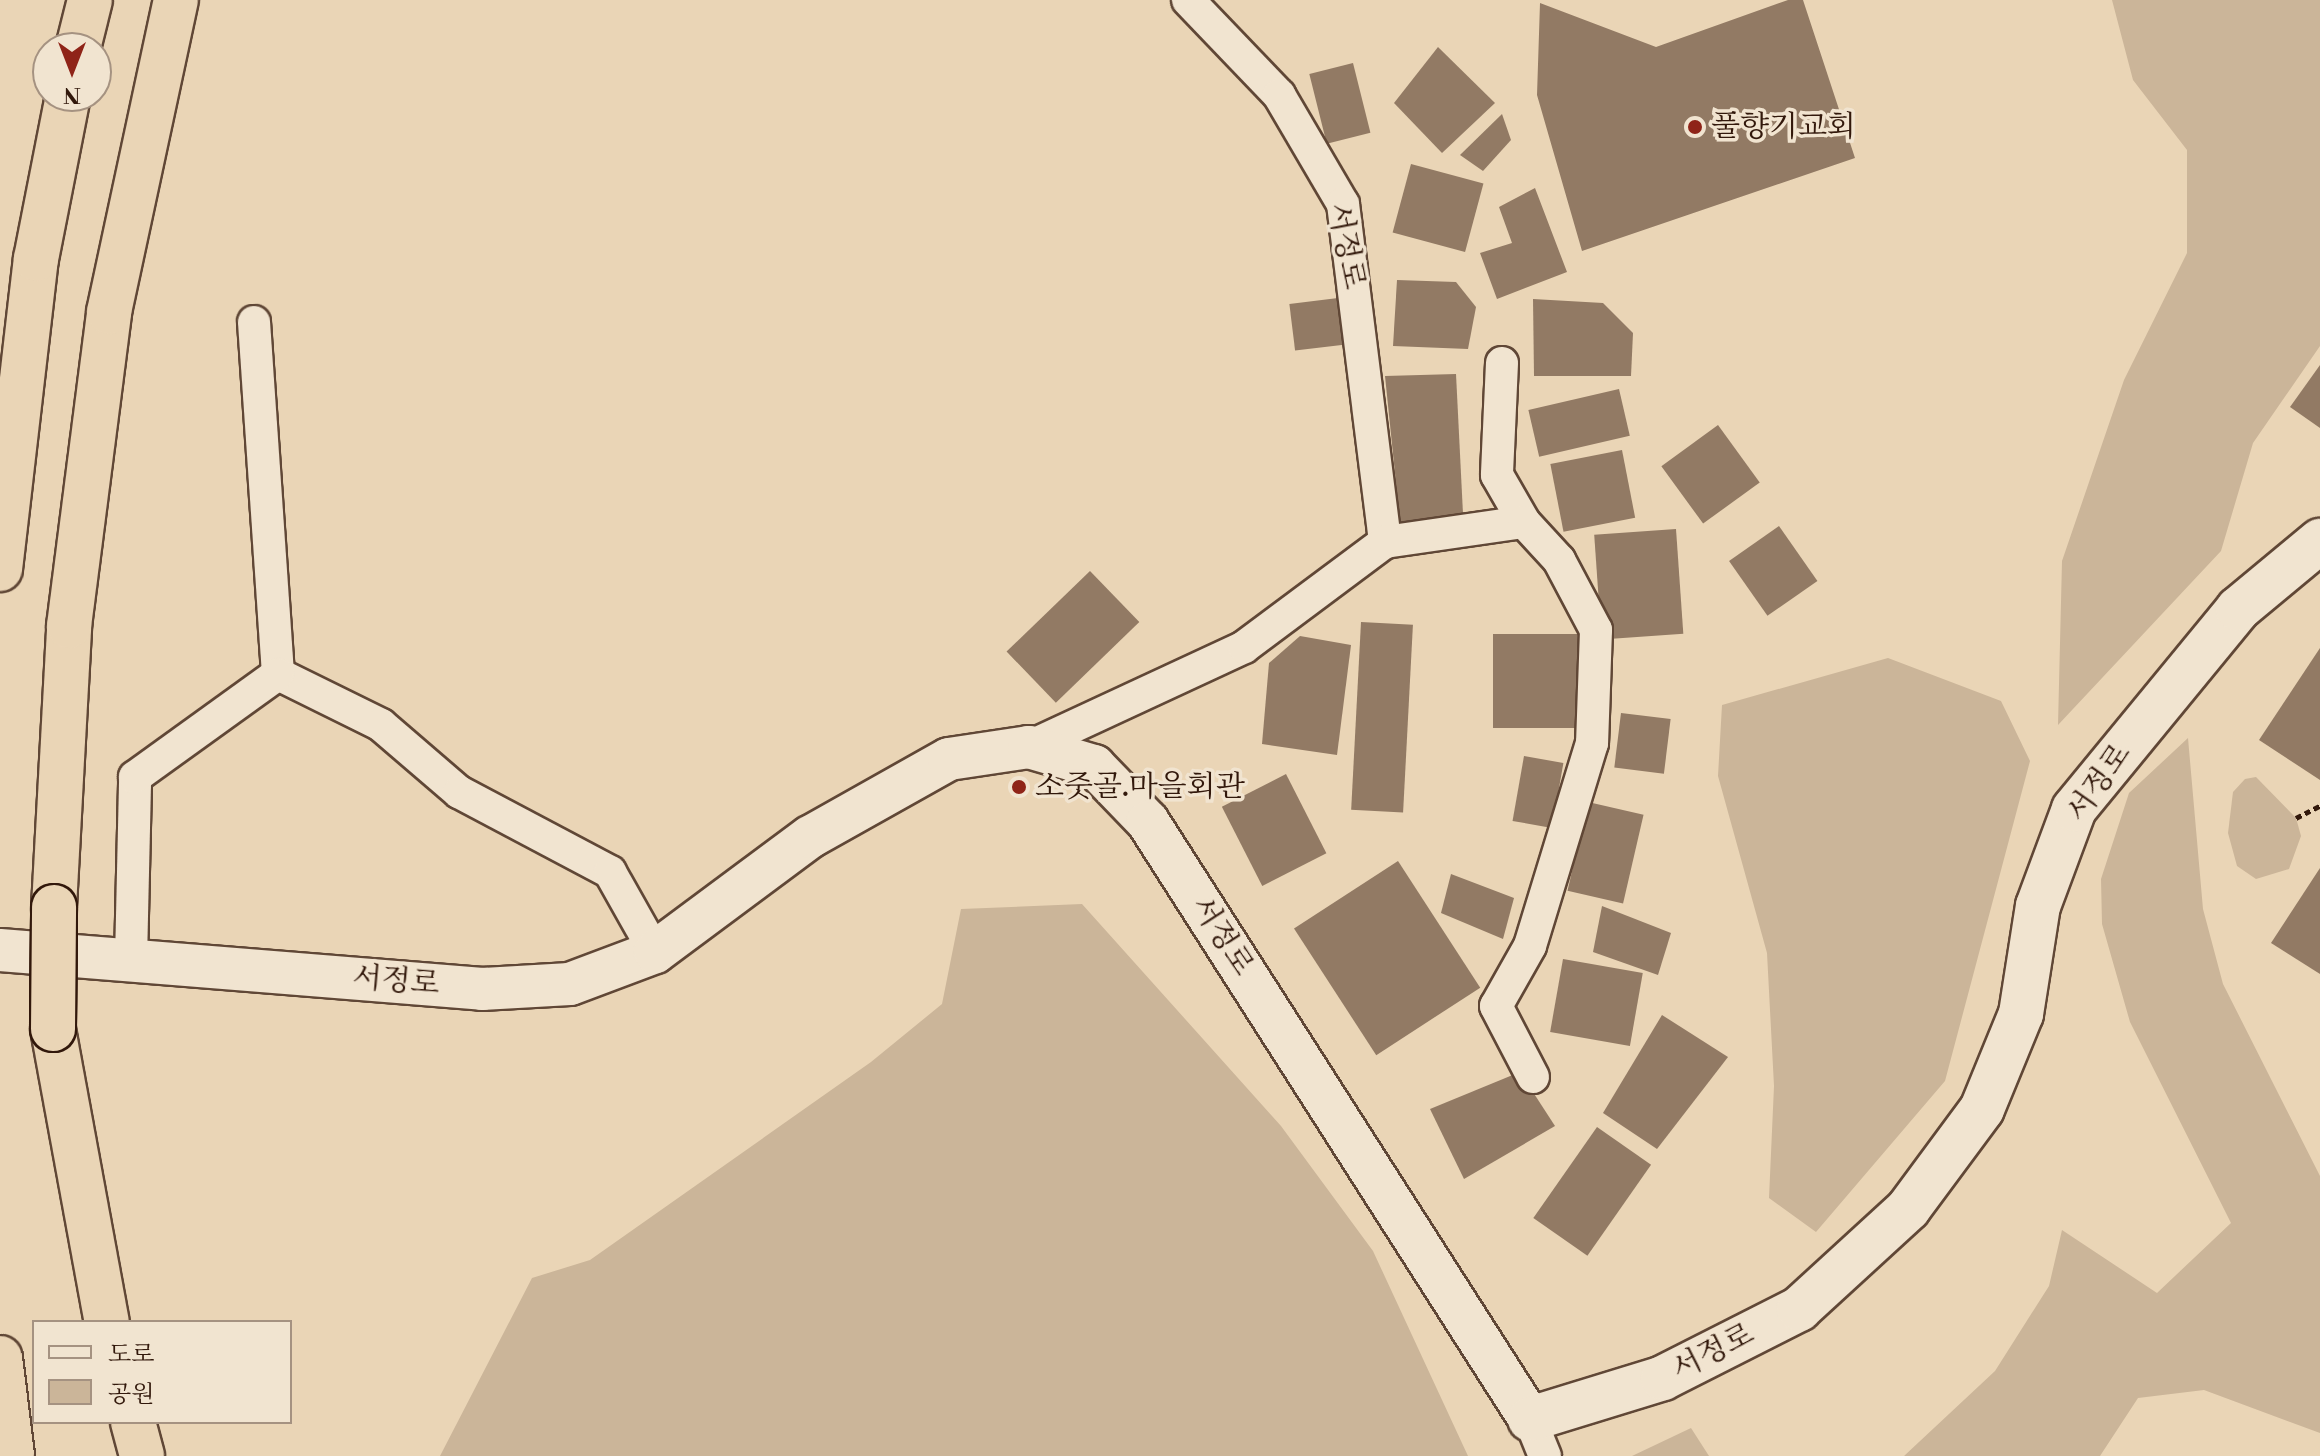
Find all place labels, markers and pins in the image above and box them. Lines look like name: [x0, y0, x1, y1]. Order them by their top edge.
place label: 풀향기교회: [1711, 109, 1856, 145]
marker: 풀향기교회: [1686, 118, 1704, 136]
place label: 소줏골.마을회관: [1035, 769, 1245, 805]
marker: 소줏골.마을회관: [1010, 778, 1028, 796]

